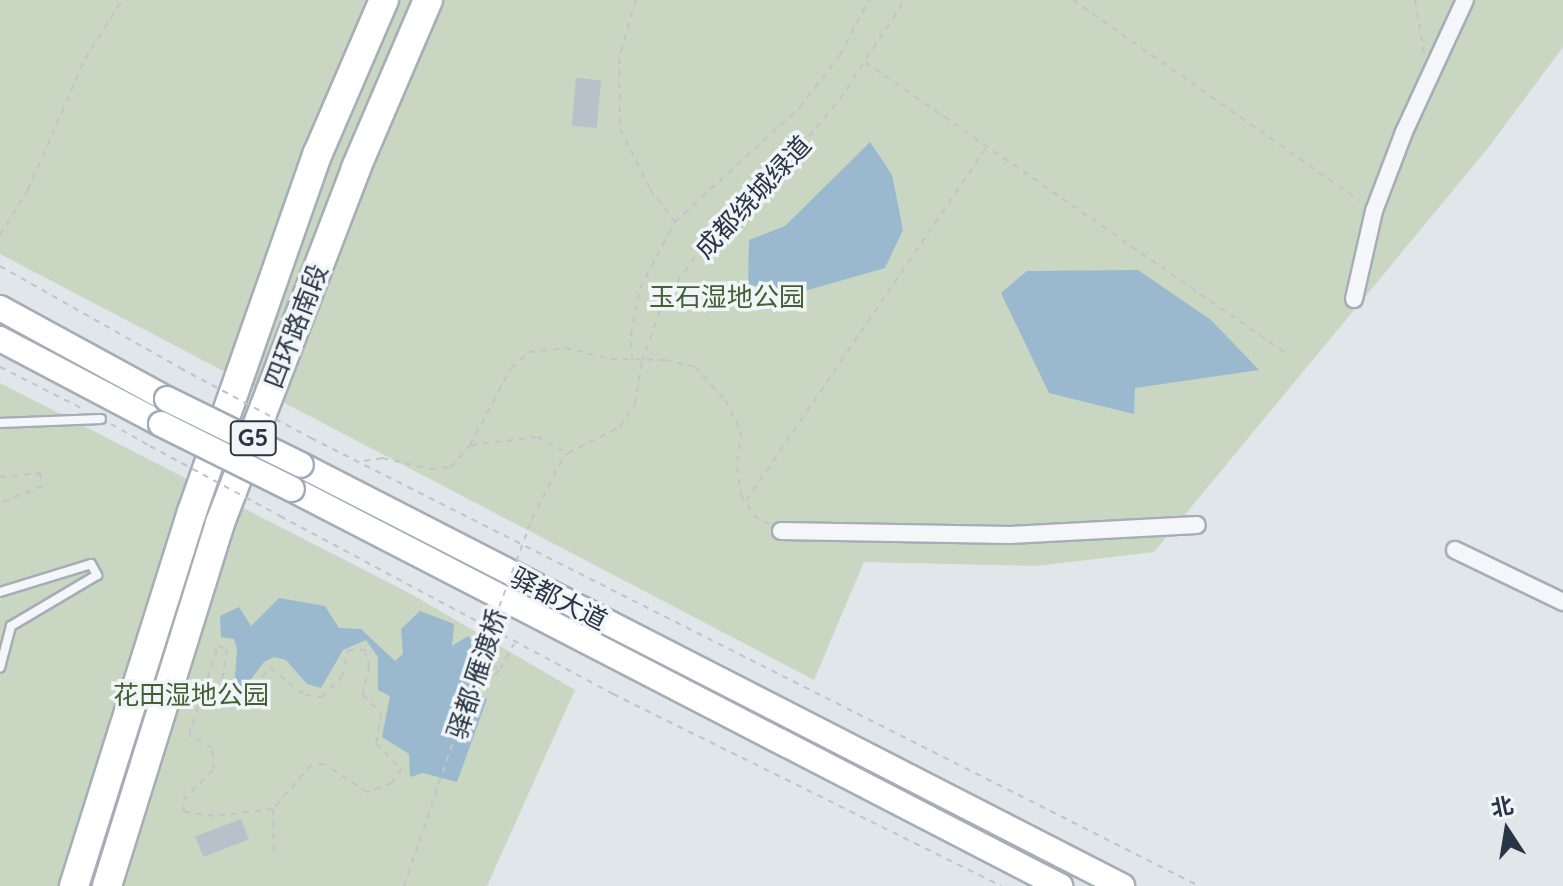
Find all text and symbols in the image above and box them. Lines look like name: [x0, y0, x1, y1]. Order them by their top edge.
street label: 成都绕城绿道: [688, 129, 818, 265]
street label: 四环路南段: [258, 260, 334, 392]
park label: 玉石湿地公园: [649, 281, 805, 313]
road number: G5: [229, 418, 277, 458]
street label: 驿都大道: [506, 561, 612, 637]
street label: 驿都·雁渡桥: [441, 605, 513, 743]
park label: 花田湿地公园: [113, 679, 269, 711]
north arrow: [1467, 790, 1547, 870]
text: 北: [1488, 791, 1516, 823]

